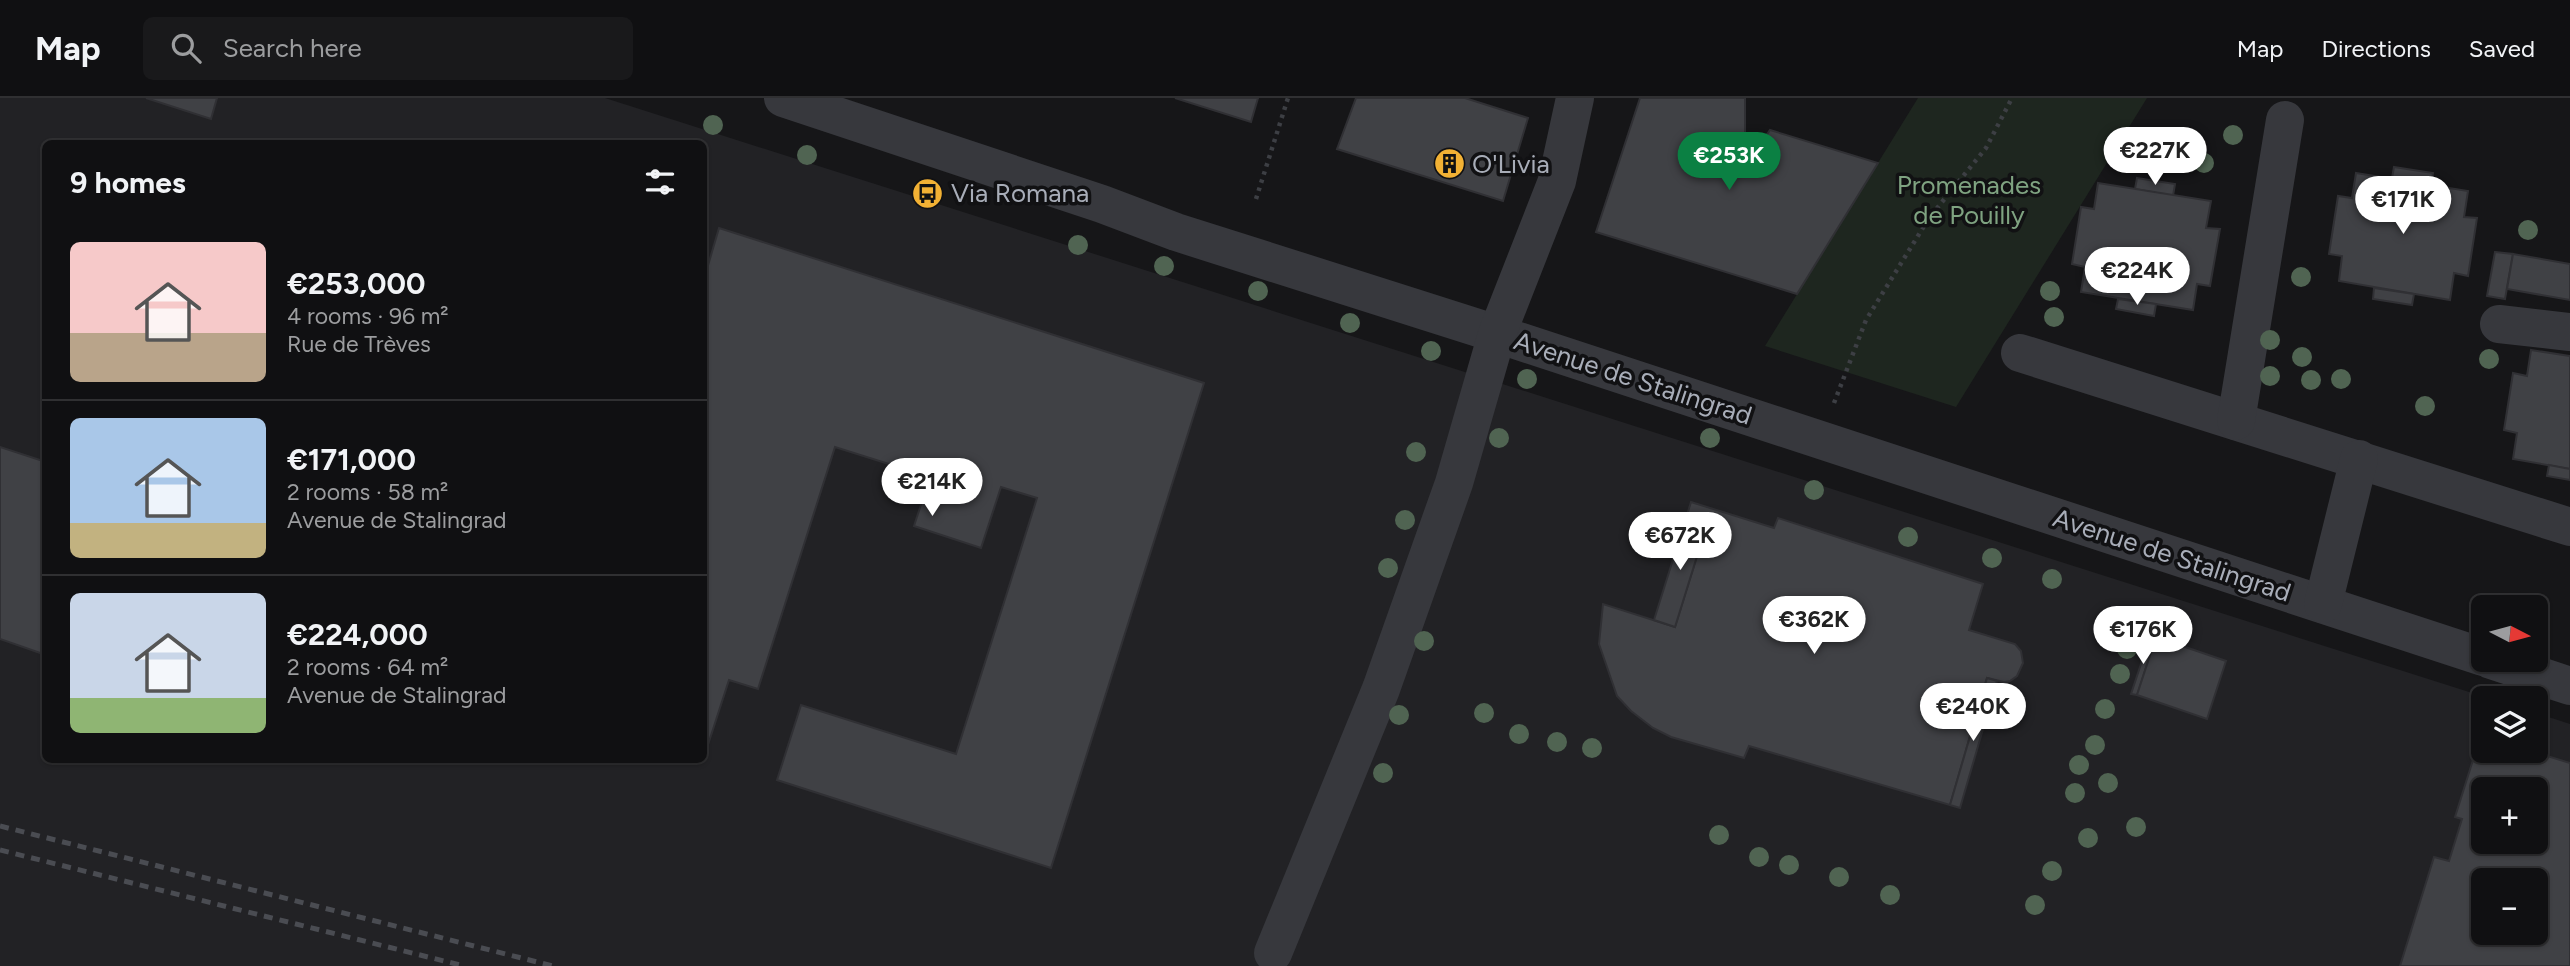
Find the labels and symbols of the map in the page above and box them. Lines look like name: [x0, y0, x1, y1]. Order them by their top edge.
pin: €227K: [2106, 127, 2204, 187]
pin: €253K: [1680, 132, 1778, 192]
building icon: O'Livia: [1432, 147, 1466, 181]
place label: O'Livia: [1472, 148, 1550, 180]
park label: Promenades de Pouilly: [1897, 169, 2041, 231]
bus stop icon: Via Romana: [911, 176, 945, 210]
pin: €171K: [2354, 176, 2452, 236]
place label: Via Romana: [951, 177, 1089, 209]
pin: €224K: [2088, 248, 2186, 307]
street label: Avenue de Stalingrad: [1510, 324, 1756, 432]
pin: €214K: [883, 458, 981, 518]
street label: Avenue de Stalingrad: [2049, 501, 2295, 609]
pin: €672K: [1631, 512, 1729, 572]
north arrow: [2471, 595, 2548, 672]
pin: €362K: [1765, 596, 1863, 656]
pin: €176K: [2094, 606, 2192, 666]
pin: €240K: [1924, 684, 2022, 743]

